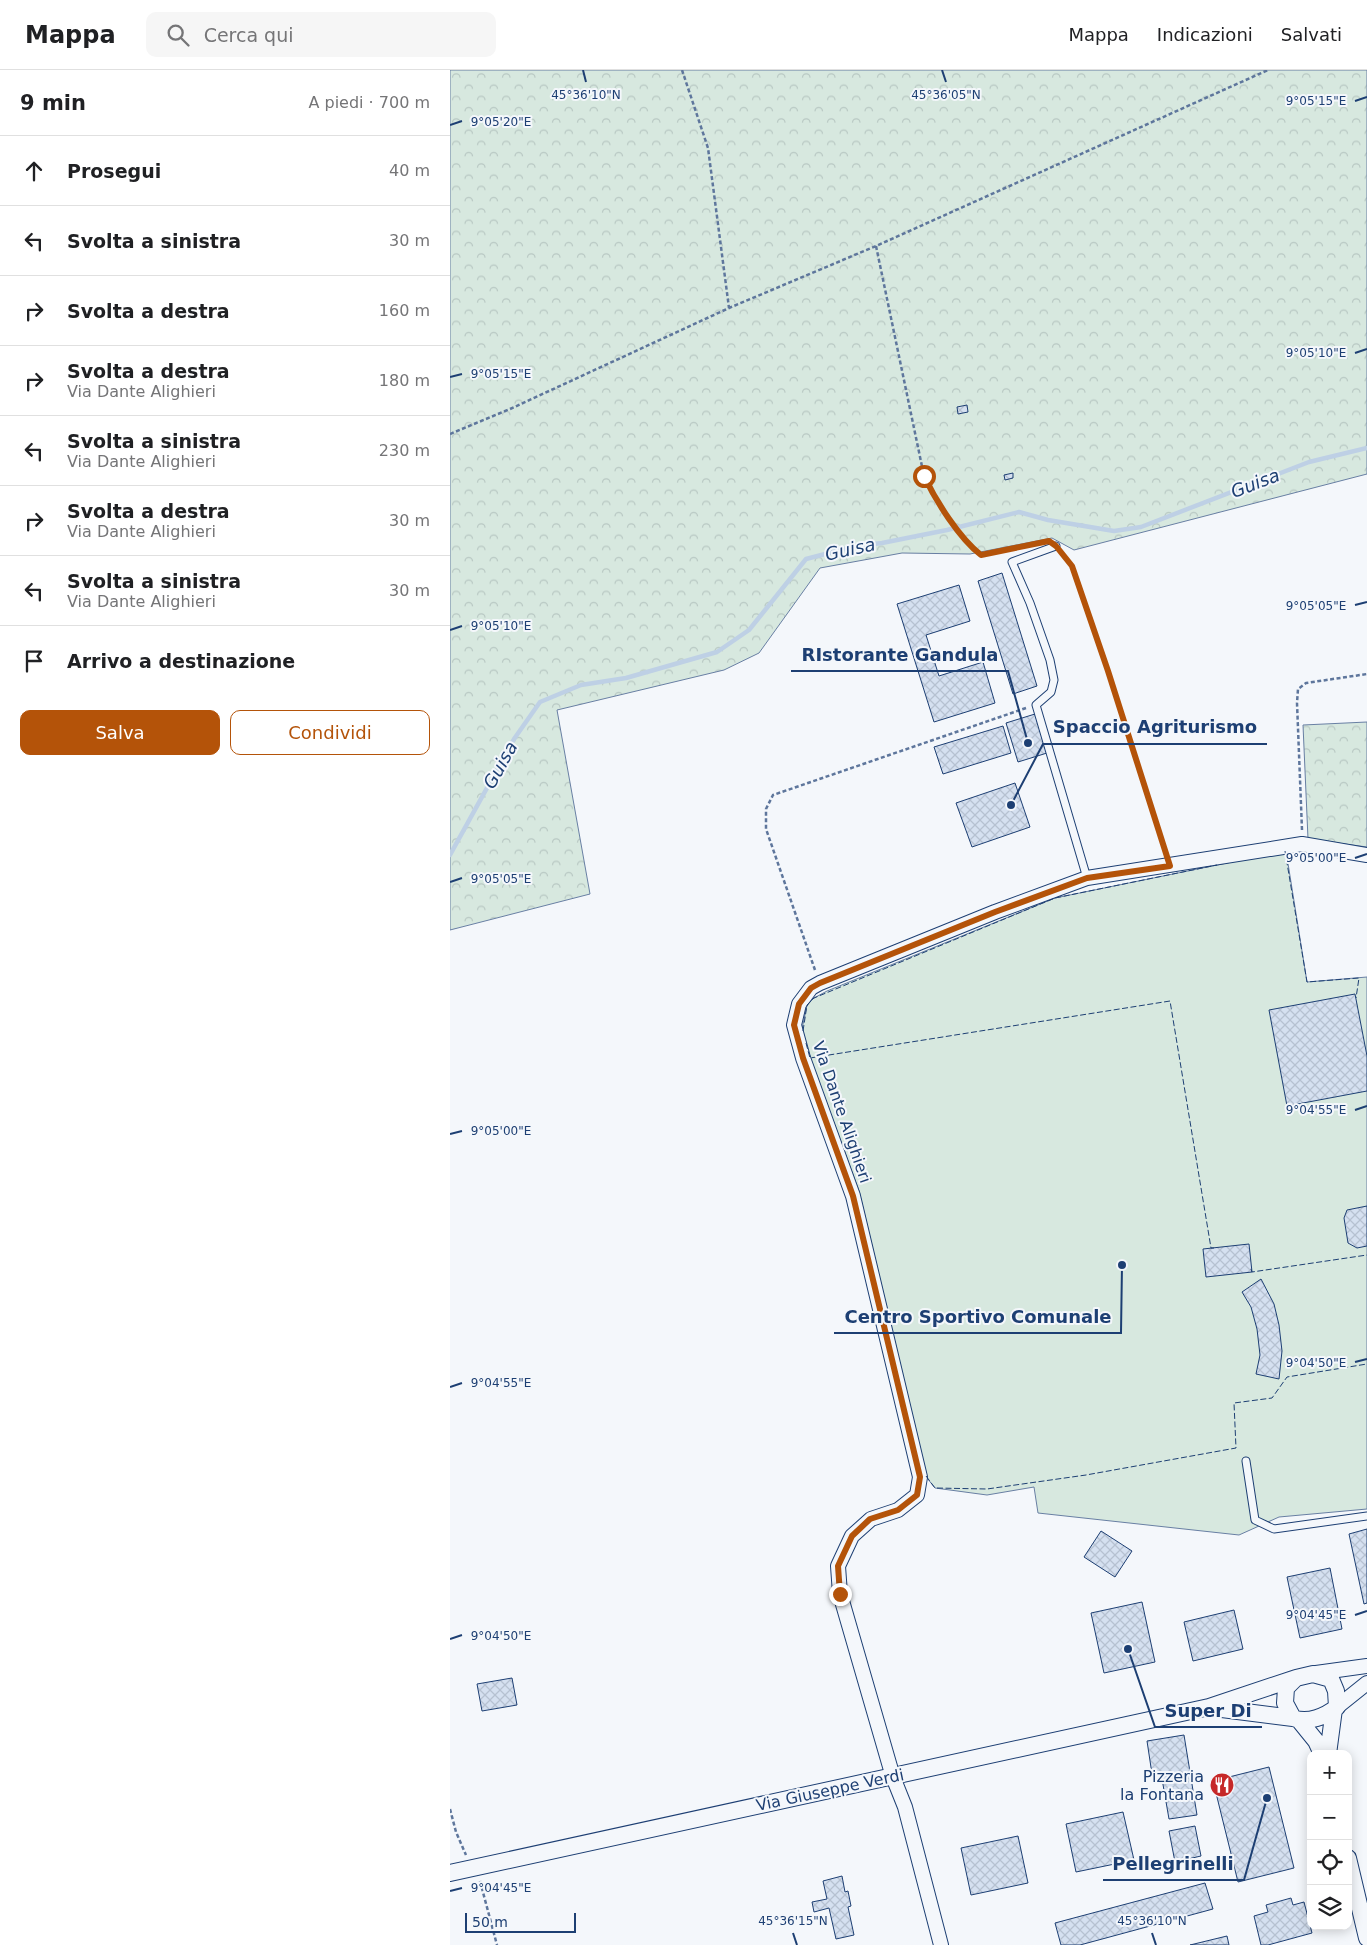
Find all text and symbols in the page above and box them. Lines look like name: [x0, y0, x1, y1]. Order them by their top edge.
search box: [146, 12, 496, 57]
text: Mappa: [25, 21, 116, 49]
icon: search: [164, 21, 192, 49]
text: Cerca qui: [204, 24, 294, 46]
text: Mappa: [1068, 24, 1129, 45]
text: Indicazioni: [1157, 24, 1253, 45]
text: Salvati: [1281, 24, 1342, 45]
text: 45°36'10"N: [551, 88, 621, 102]
text: 45°36'05"N: [911, 88, 981, 102]
text: 9 min: [20, 91, 86, 115]
text: A piedi · 700 m: [308, 93, 430, 112]
text: 9°05'15"E: [1286, 94, 1346, 108]
text: 9°05'20"E: [471, 115, 531, 129]
icon: ahead: [20, 157, 48, 185]
text: Prosegui: [67, 160, 161, 182]
text: 40 m: [389, 161, 430, 180]
icon: left: [20, 227, 48, 255]
text: Svolta a sinistra: [67, 230, 241, 252]
text: 30 m: [389, 231, 430, 250]
icon: right: [20, 297, 48, 325]
text: Svolta a destra: [67, 300, 230, 322]
text: 160 m: [379, 301, 430, 320]
text: 9°05'10"E: [1286, 346, 1346, 360]
text: Svolta a destra: [67, 360, 230, 382]
icon: right: [20, 367, 48, 395]
text: 9°05'15"E: [471, 367, 531, 381]
text: 180 m: [379, 371, 430, 390]
text: Via Dante Alighieri: [67, 382, 216, 401]
text: Svolta a sinistra: [67, 430, 241, 452]
icon: left: [20, 437, 48, 465]
text: 230 m: [379, 441, 430, 460]
text: Via Dante Alighieri: [67, 452, 216, 471]
water label: Guisa: [1228, 464, 1282, 502]
route start: [913, 465, 936, 488]
text: Svolta a destra: [67, 500, 230, 522]
icon: right: [20, 507, 48, 535]
text: 30 m: [389, 511, 430, 530]
text: Via Dante Alighieri: [67, 522, 216, 541]
water label: Guisa: [823, 533, 877, 565]
text: Svolta a sinistra: [67, 570, 241, 592]
icon: left: [20, 577, 48, 605]
text: 30 m: [389, 581, 430, 600]
text: Via Dante Alighieri: [67, 592, 216, 611]
text: 9°05'05"E: [1286, 599, 1346, 613]
text: 9°05'10"E: [471, 619, 531, 633]
callout: RIstorante Gandula: [791, 638, 1008, 671]
text: RIstorante Gandula: [802, 644, 998, 665]
icon: arrive: [20, 647, 48, 675]
text: Arrivo a destinazione: [67, 650, 295, 672]
button: Salva: [20, 710, 220, 755]
button: Condividi: [230, 710, 430, 755]
callout: Spaccio Agriturismo: [1043, 711, 1267, 744]
text: Spaccio Agriturismo: [1053, 716, 1257, 737]
water label: Guisa: [479, 738, 521, 792]
text: 9°05'00"E: [1286, 851, 1346, 865]
text: 9°05'05"E: [471, 872, 531, 886]
street label: Via Dante Alighieri: [809, 1039, 875, 1185]
text: 9°04'55"E: [1286, 1103, 1346, 1117]
text: 9°05'00"E: [471, 1124, 531, 1138]
callout: Centro Sportivo Comunale: [834, 1300, 1121, 1333]
text: Centro Sportivo Comunale: [844, 1306, 1112, 1327]
text: 9°04'50"E: [1286, 1356, 1346, 1370]
text: 9°04'55"E: [471, 1376, 531, 1390]
route end: [829, 1583, 852, 1606]
text: 9°04'45"E: [1286, 1608, 1346, 1622]
text: 9°04'50"E: [471, 1629, 531, 1643]
callout: Super Di: [1155, 1694, 1262, 1727]
text: Super Di: [1164, 1700, 1252, 1721]
map controls: [1307, 1750, 1352, 1930]
button: +: [1307, 1750, 1352, 1795]
street label: Via Giuseppe Verdi: [754, 1765, 906, 1815]
place label: Pizzeria la Fontana: [1120, 1767, 1204, 1804]
restaurant icon: Pizzeria la Fontana: [1209, 1772, 1235, 1798]
button: −: [1307, 1795, 1352, 1840]
button: locate: [1307, 1840, 1352, 1885]
callout: Pellegrinelli: [1103, 1847, 1244, 1880]
text: Pellegrinelli: [1112, 1853, 1234, 1874]
text: 9°04'45"E: [471, 1881, 531, 1895]
button: layers: [1307, 1885, 1352, 1930]
scale bar: [465, 1910, 576, 1933]
text: 50 m: [472, 1914, 508, 1930]
text: 45°36'15"N: [758, 1914, 828, 1928]
text: 45°36'10"N: [1117, 1914, 1187, 1928]

